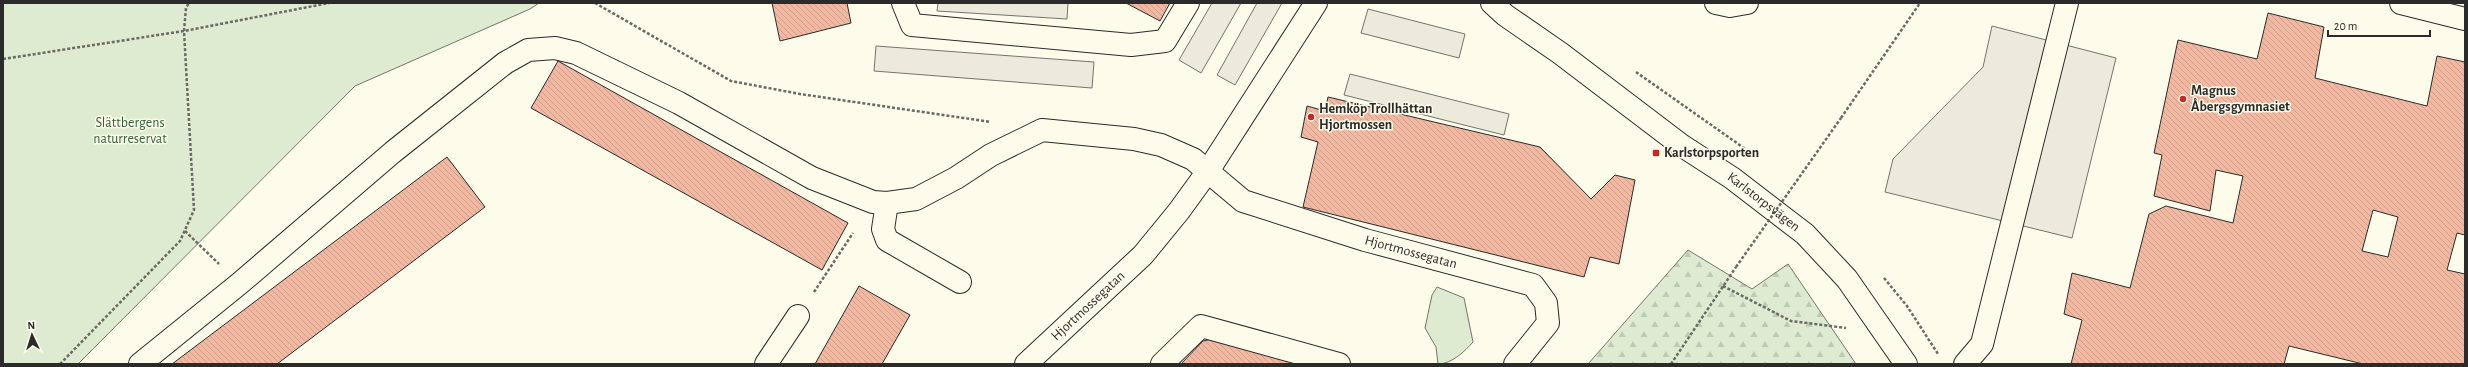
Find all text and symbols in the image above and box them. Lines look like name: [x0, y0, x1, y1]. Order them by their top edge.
scale bar: [2328, 12, 2430, 38]
text: 20 m: [2334, 20, 2357, 32]
place label: Magnus Åbergsgymnasiet: [2191, 84, 2290, 114]
marker: Magnus Åbergsgymnasiet: [2178, 94, 2188, 104]
place label: Hemköp Trollhättan Hjortmossen: [1319, 102, 1432, 132]
marker: Hemköp Trollhättan Hjortmossen: [1306, 112, 1316, 122]
park label: Slättbergens naturreservat: [93, 116, 167, 146]
place label: Karlstorpsporten: [1664, 146, 1759, 160]
marker: Karlstorpsporten: [1651, 148, 1661, 158]
street label: Karlstorpsvägen: [1725, 170, 1803, 234]
street label: Hjortmossegatan: [1363, 233, 1458, 271]
street label: Hjortmossegatan: [1049, 269, 1128, 344]
north arrow: [12, 315, 52, 355]
text: N: [27, 320, 36, 331]

